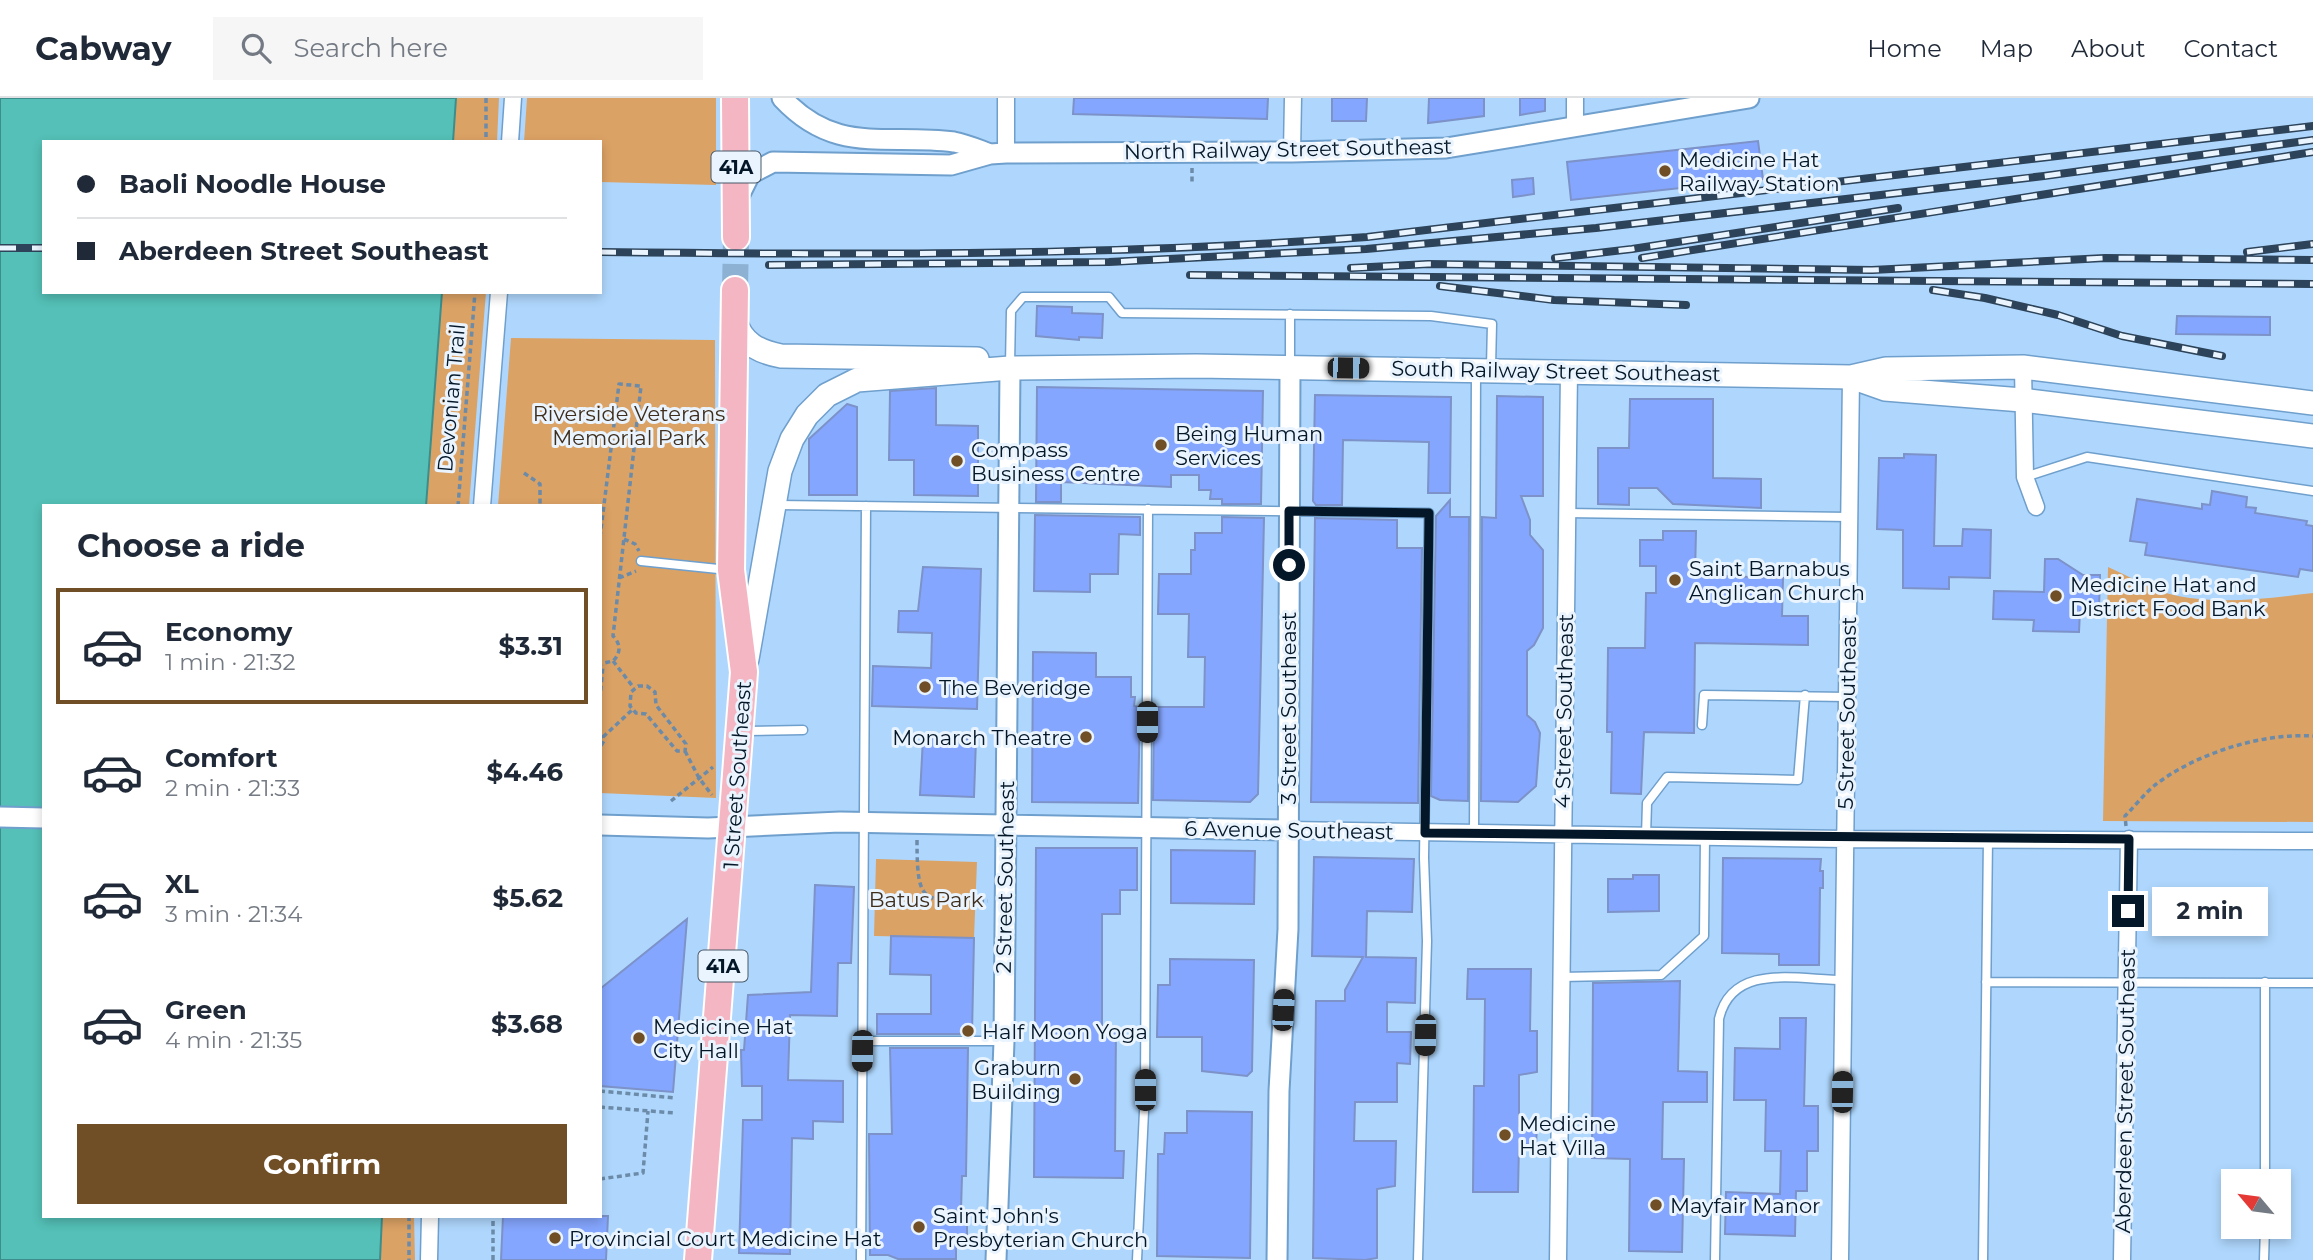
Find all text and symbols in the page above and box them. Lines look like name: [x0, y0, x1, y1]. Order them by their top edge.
search box: [213, 17, 703, 80]
text: Cabway: [35, 28, 171, 68]
icon: search: [237, 29, 275, 67]
text: Search here: [293, 32, 448, 64]
text: Home: [1867, 34, 1942, 63]
text: Map: [1980, 34, 2033, 63]
text: About: [2071, 34, 2145, 63]
text: Contact: [2183, 34, 2278, 63]
street label: North Railway Street Southeast: [1124, 134, 1452, 164]
place label: Medicine Hat Railway Station: [1679, 147, 1840, 196]
road number: 41A: [712, 152, 760, 183]
marker: Medicine Hat Railway Station: [1657, 163, 1673, 179]
text: Baoli Noodle House: [119, 168, 386, 200]
text: Aberdeen Street Southeast: [119, 235, 489, 267]
street label: Devonian Trail: [432, 323, 470, 473]
street label: South Railway Street Southeast: [1391, 356, 1721, 386]
car: [1327, 357, 1370, 379]
park label: Riverside Veterans Memorial Park: [533, 401, 725, 450]
place label: Being Human Services: [1175, 421, 1323, 470]
place label: Compass Business Centre: [971, 437, 1140, 486]
marker: Being Human Services: [1153, 437, 1169, 453]
marker: Compass Business Centre: [949, 453, 965, 469]
text: Choose a ride: [77, 526, 305, 565]
route start: [1273, 549, 1305, 581]
place label: Saint Barnabus Anglican Church: [1689, 556, 1865, 605]
marker: Saint Barnabus Anglican Church: [1667, 572, 1683, 588]
place label: Medicine Hat and District Food Bank: [2070, 572, 2266, 621]
marker: Medicine Hat and District Food Bank: [2048, 588, 2064, 604]
street label: 3 Street Southeast: [1276, 612, 1301, 804]
street label: 4 Street Southeast: [1550, 613, 1578, 809]
icon: car: [81, 615, 144, 678]
text: Economy: [165, 616, 292, 648]
street label: 5 Street Southeast: [1833, 616, 1861, 810]
text: $3.31: [498, 630, 563, 662]
text: 1 min · 21:32: [165, 648, 295, 676]
place label: The Beveridge: [939, 675, 1091, 700]
marker: The Beveridge: [917, 679, 933, 695]
street label: 1 Street Southeast: [718, 680, 756, 870]
car: [1137, 701, 1158, 743]
place label: Monarch Theatre: [892, 725, 1072, 750]
marker: Monarch Theatre: [1078, 729, 1094, 745]
icon: car: [81, 741, 144, 804]
text: Comfort: [165, 742, 277, 774]
text: $4.46: [486, 756, 563, 788]
text: 2 min · 21:33: [165, 774, 300, 802]
street label: 2 Street Southeast: [991, 780, 1019, 974]
street label: 6 Avenue Southeast: [1184, 816, 1394, 844]
icon: car: [81, 867, 144, 930]
text: XL: [165, 868, 199, 900]
text: $5.62: [493, 882, 563, 914]
callout: 2 min: [2152, 886, 2268, 936]
park label: Batus Park: [869, 887, 984, 912]
route end: [2112, 895, 2144, 927]
text: 2 min: [2176, 897, 2244, 925]
text: 3 min · 21:34: [165, 900, 302, 928]
street label: Aberdeen Street Southeast: [2110, 948, 2140, 1234]
road number: 41A: [698, 950, 748, 982]
car: [1272, 988, 1295, 1032]
icon: car: [81, 993, 144, 1056]
text: Green: [165, 994, 247, 1026]
text: $3.68: [491, 1008, 563, 1040]
place label: Medicine Hat City Hall: [653, 1014, 793, 1063]
car: [1415, 1014, 1436, 1056]
place label: Half Moon Yoga: [982, 1019, 1148, 1044]
marker: Half Moon Yoga: [960, 1023, 976, 1039]
text: 4 min · 21:35: [165, 1026, 302, 1054]
marker: Medicine Hat City Hall: [631, 1030, 647, 1046]
car: [852, 1030, 873, 1072]
place label: Graburn Building: [971, 1055, 1061, 1104]
car: [1135, 1069, 1156, 1111]
marker: Graburn Building: [1067, 1071, 1083, 1087]
car: [1832, 1071, 1853, 1113]
place label: Medicine Hat Villa: [1519, 1111, 1616, 1160]
button: Confirm: [77, 1124, 567, 1204]
marker: Medicine Hat Villa: [1497, 1127, 1513, 1143]
north arrow: [2221, 1169, 2291, 1239]
map controls: [2221, 1169, 2291, 1239]
place label: Mayfair Manor: [1670, 1193, 1821, 1218]
marker: Mayfair Manor: [1648, 1197, 1664, 1213]
place label: Saint John's Presbyterian Church: [933, 1203, 1148, 1252]
marker: Saint John's Presbyterian Church: [911, 1219, 927, 1235]
place label: Provincial Court Medicine Hat: [569, 1226, 881, 1251]
marker: Provincial Court Medicine Hat: [547, 1230, 563, 1246]

